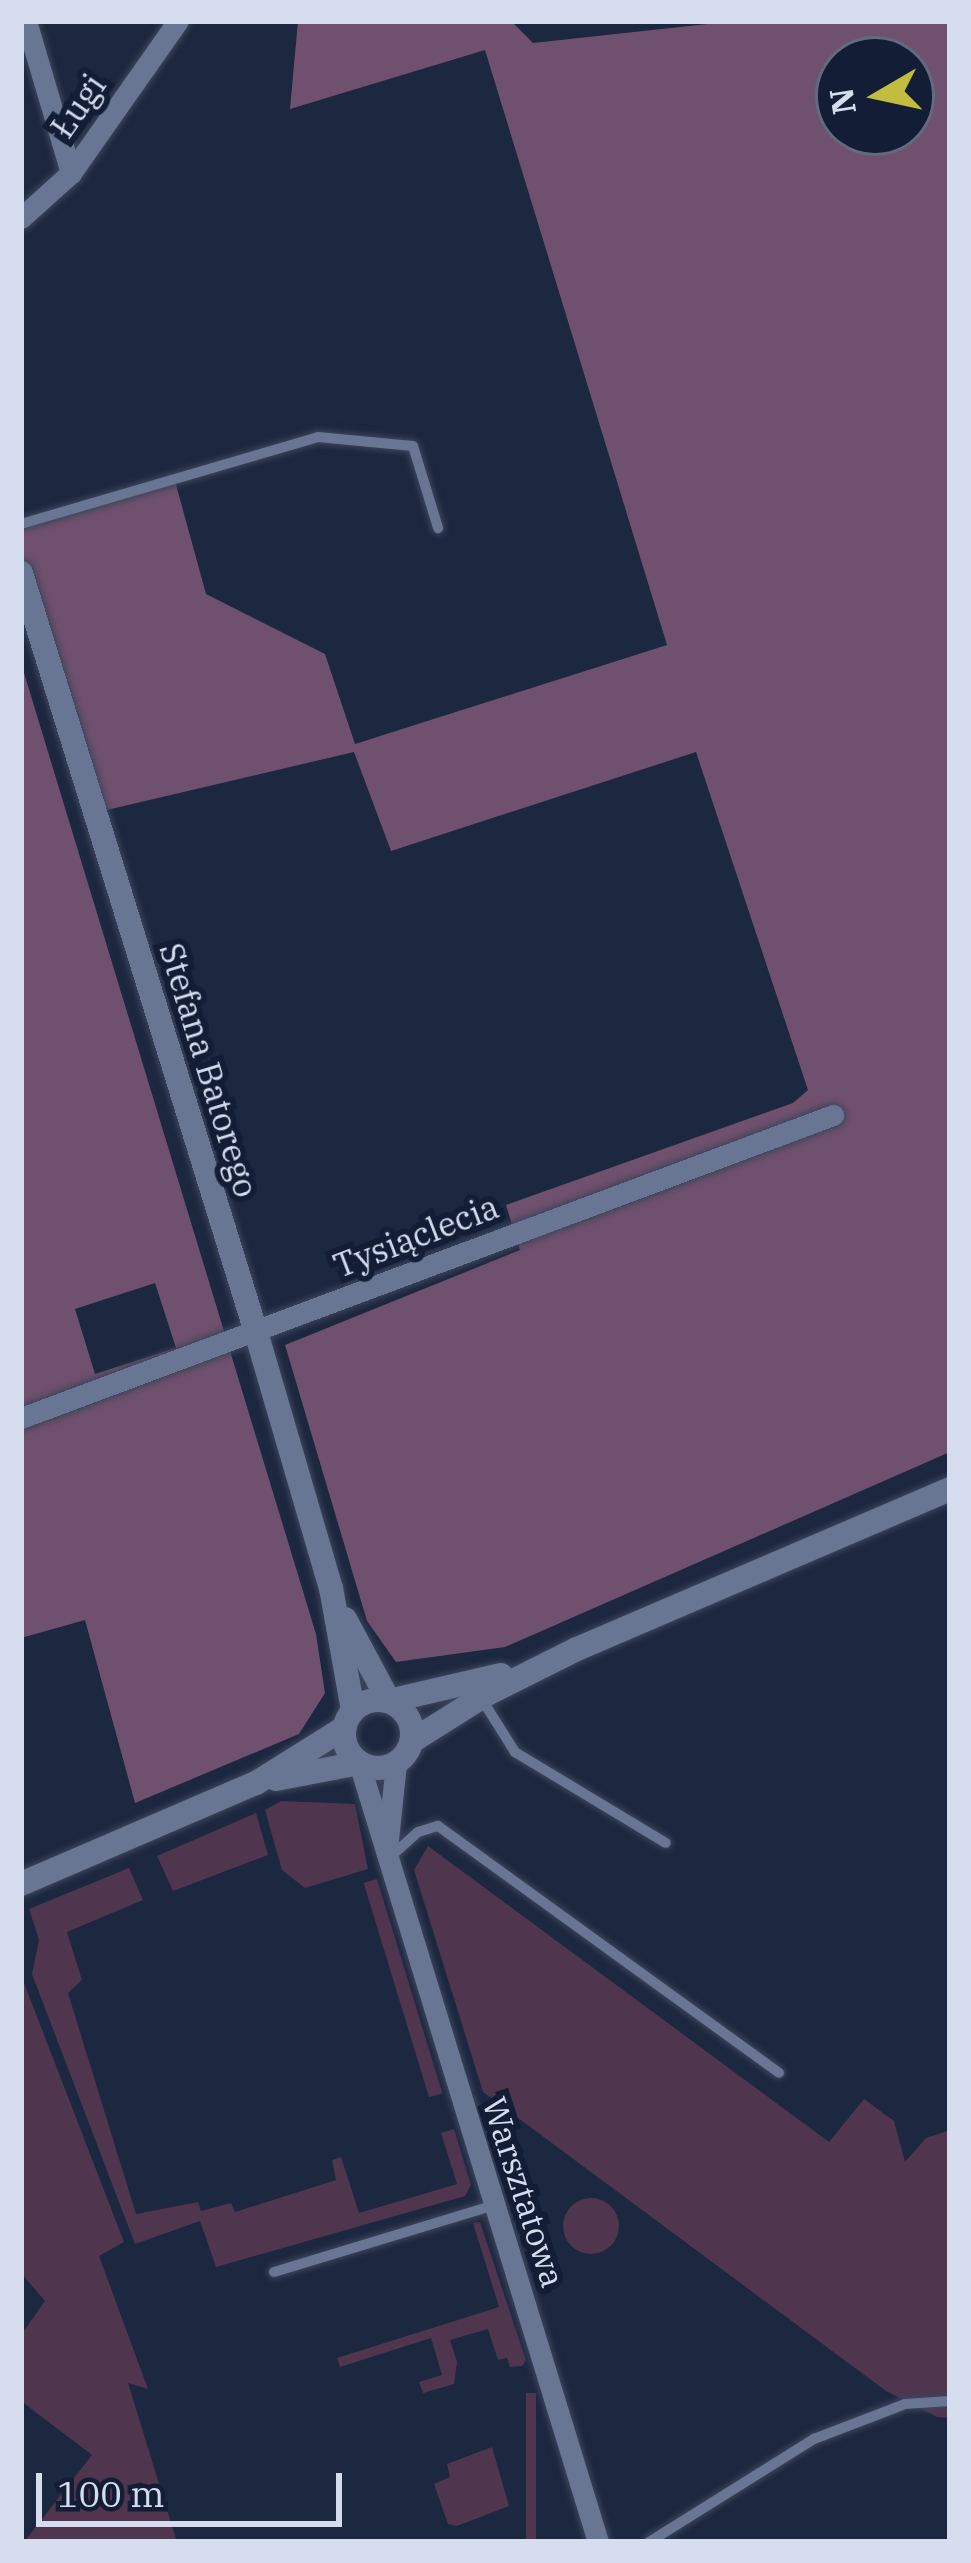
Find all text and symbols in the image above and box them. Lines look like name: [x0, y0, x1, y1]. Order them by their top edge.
north arrow: [815, 36, 935, 156]
street label: Ługi: [42, 67, 114, 145]
text: N: [819, 85, 865, 118]
street label: Stefana Batorego: [152, 938, 266, 1202]
street label: Tysiąclecia: [328, 1186, 504, 1286]
street label: Warsztatowa: [475, 2092, 573, 2292]
scale bar: [42, 2449, 348, 2523]
text: 100 m: [57, 2470, 164, 2517]

